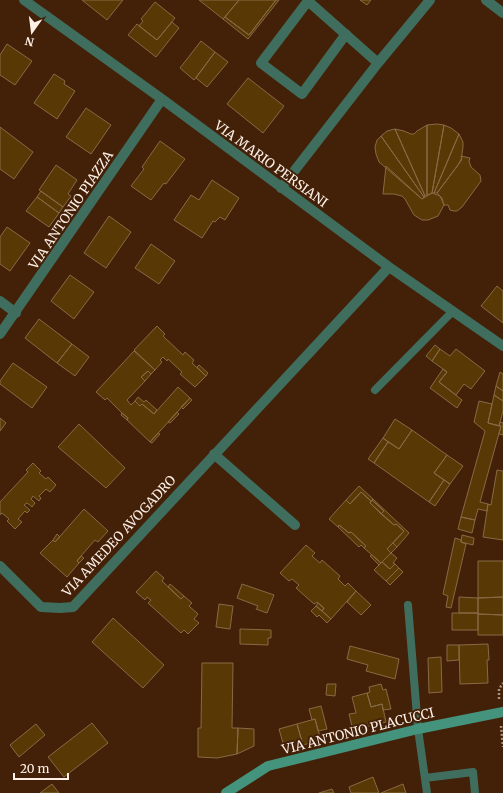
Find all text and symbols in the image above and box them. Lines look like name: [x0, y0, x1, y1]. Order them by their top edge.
north arrow: [12, 12, 52, 52]
text: N: [23, 34, 35, 50]
street label: VIA MARIO PERSIANI: [210, 116, 331, 211]
street label: VIA ANTONIO PIAZZA: [24, 147, 117, 273]
street label: VIA AMEDEO AVOGADRO: [58, 472, 180, 601]
street label: VIA ANTONIO PLACUCCI: [279, 704, 436, 758]
scale bar: [14, 755, 68, 781]
text: 20 m: [20, 761, 49, 776]

